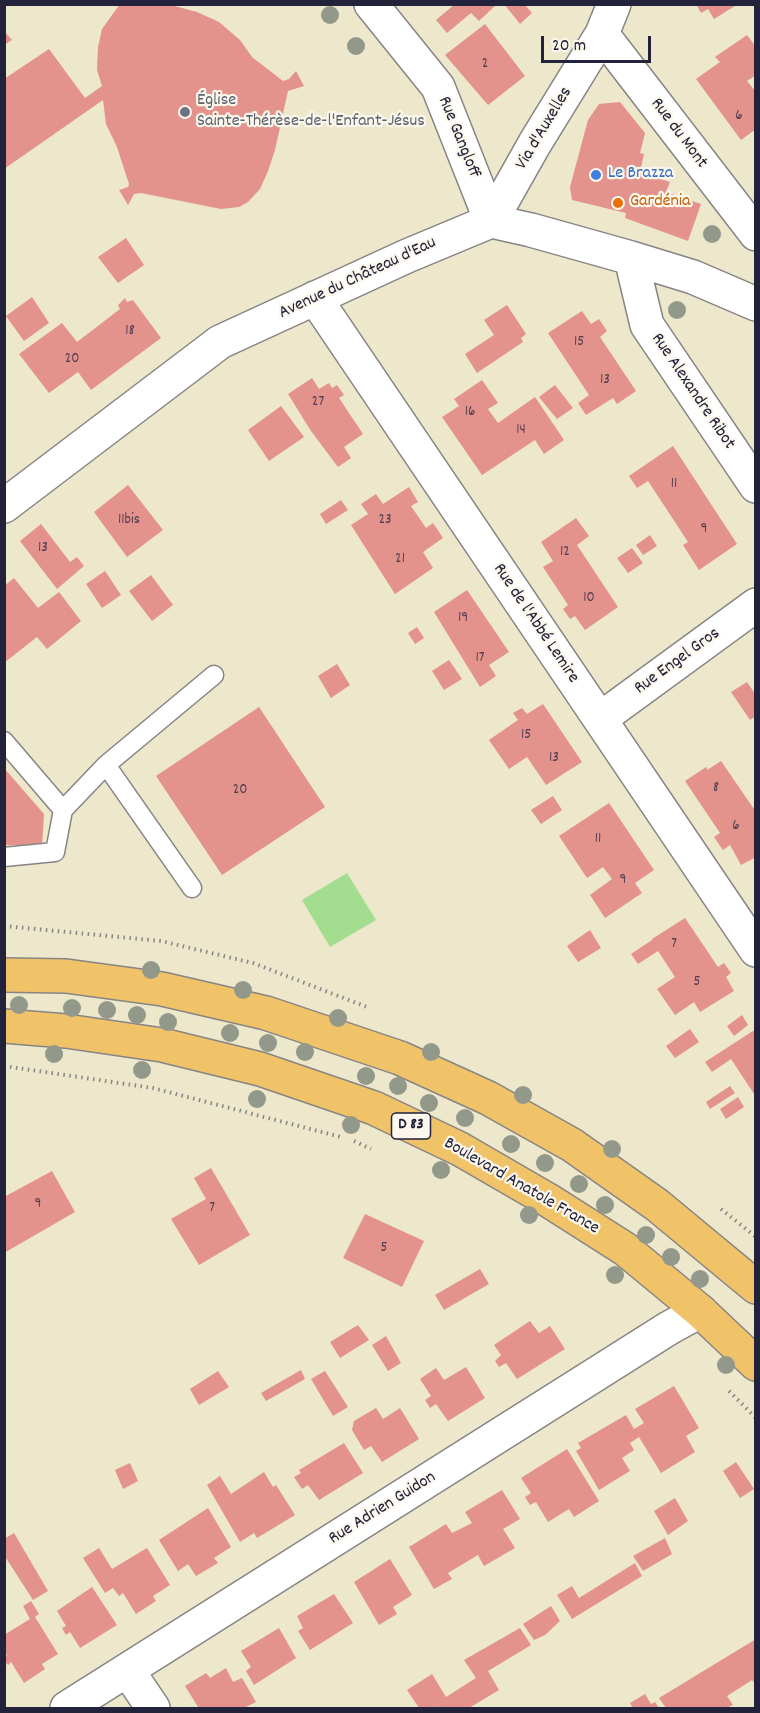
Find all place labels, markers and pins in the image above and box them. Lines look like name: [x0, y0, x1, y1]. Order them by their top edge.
place label: Église Sainte-Thérèse-de-l'Enfant-Jésus: [197, 91, 425, 134]
marker: Église Sainte-Thérèse-de-l'Enfant-Jésus: [178, 105, 192, 119]
place label: Le Brazza: [608, 164, 673, 186]
marker: Le Brazza: [589, 168, 603, 182]
place label: Gardénia: [630, 192, 690, 214]
marker: Gardénia: [611, 196, 625, 210]

